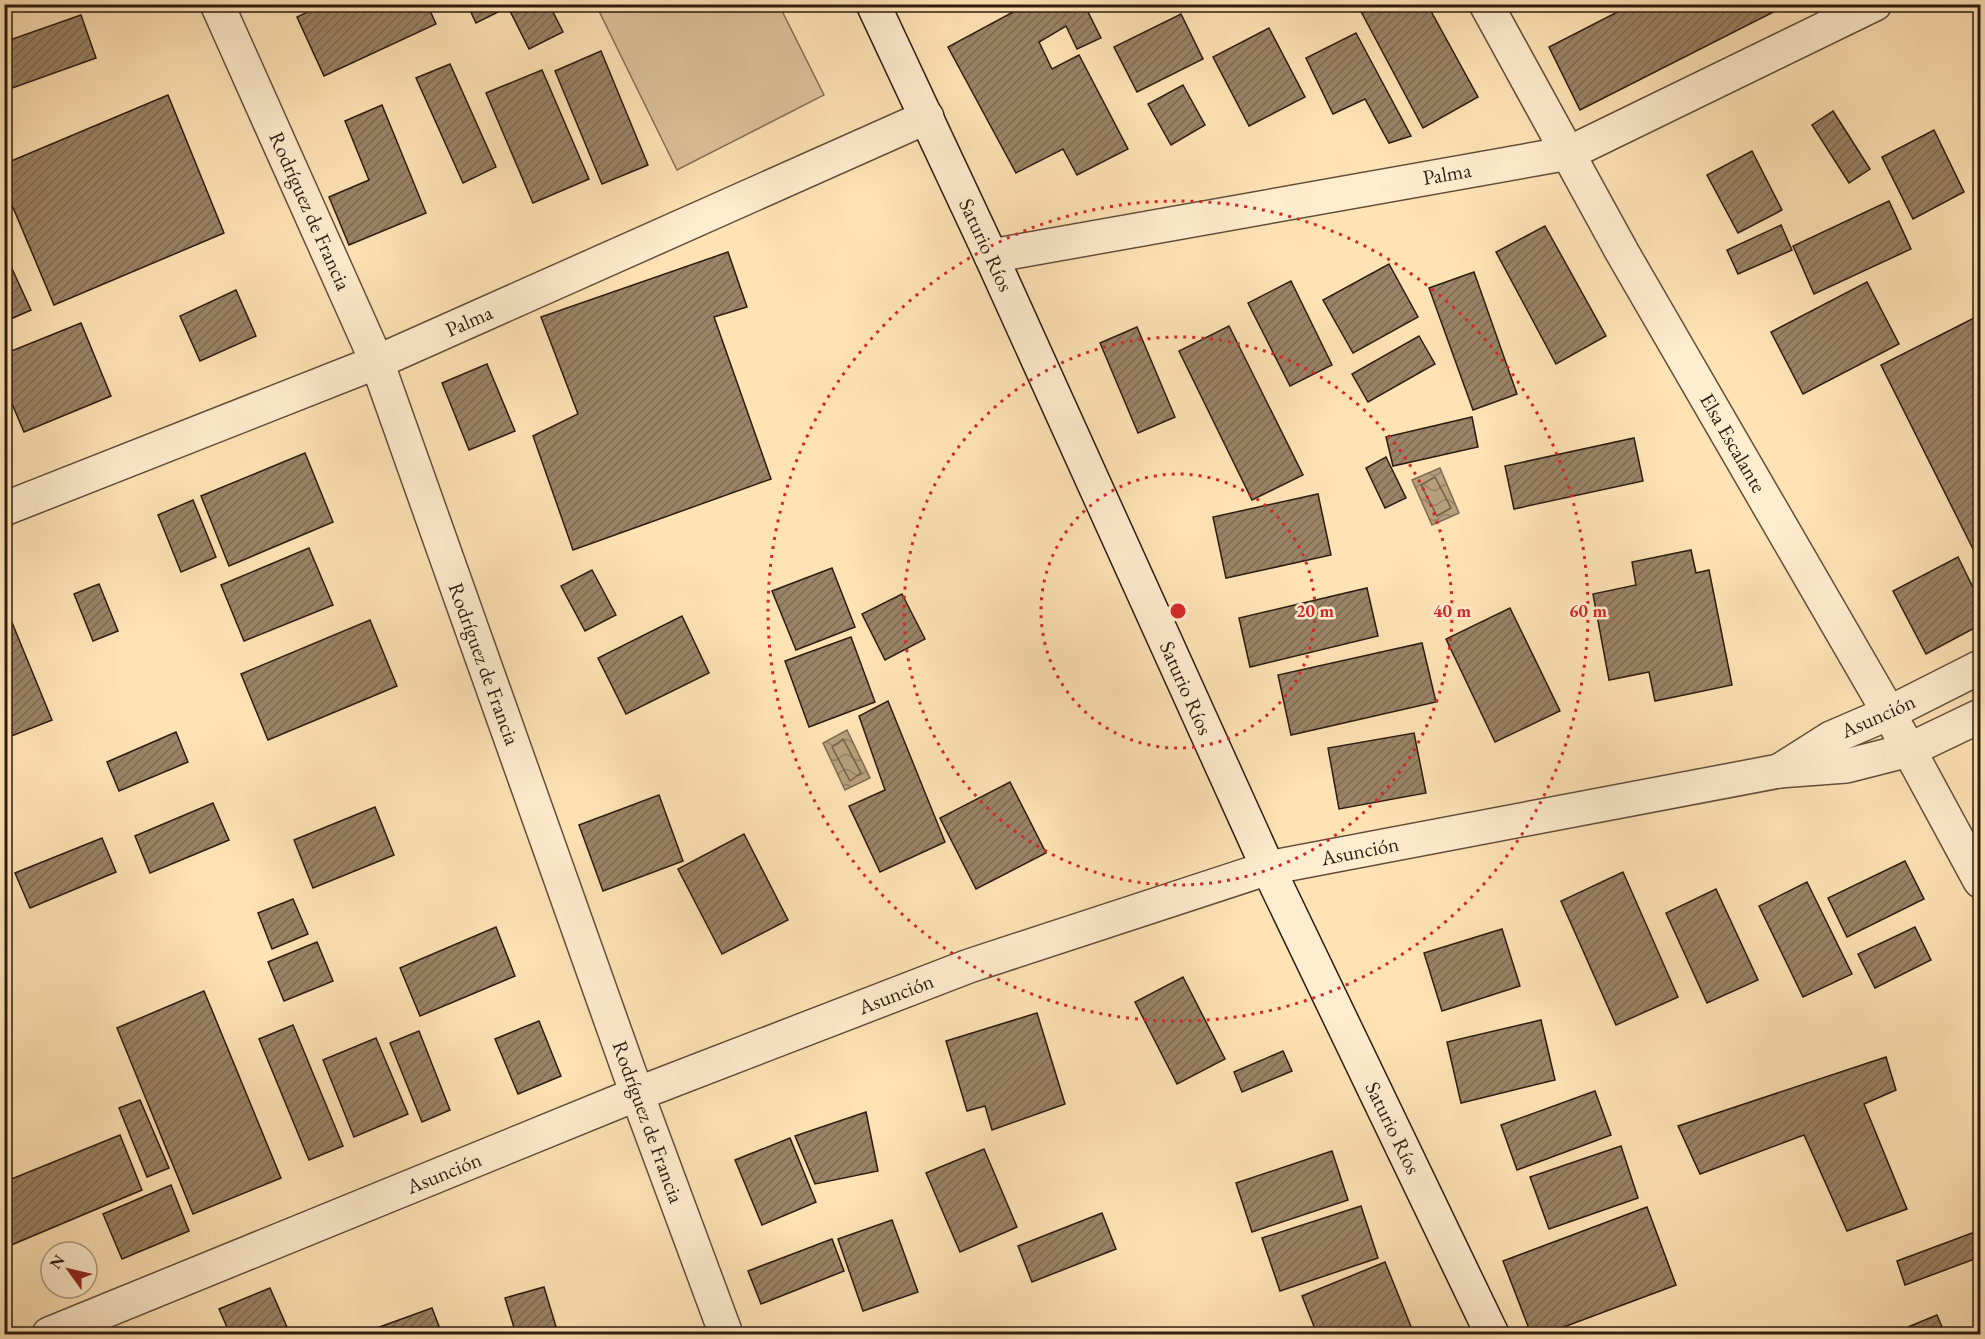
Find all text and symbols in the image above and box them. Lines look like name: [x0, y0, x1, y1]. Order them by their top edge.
street label: Rodríguez de Francia: [263, 127, 358, 295]
street label: Palma: [1421, 156, 1474, 191]
street label: Saturio Ríos: [953, 194, 1020, 296]
street label: Palma: [441, 298, 497, 343]
street label: Elsa Escalante: [1694, 388, 1773, 497]
street label: Rodríguez de Francia: [443, 579, 527, 749]
text: 20 m: [1296, 599, 1334, 622]
text: 40 m: [1433, 599, 1471, 622]
text: 60 m: [1569, 599, 1607, 622]
centre of rings: [1168, 601, 1188, 621]
street label: Saturio Ríos: [1154, 637, 1219, 739]
street label: Asunción: [1835, 687, 1919, 744]
street label: Asunción: [1318, 830, 1401, 871]
street label: Asunción: [853, 967, 937, 1021]
street label: Rodríguez de Francia: [607, 1037, 691, 1207]
street label: Saturio Ríos: [1359, 1077, 1428, 1179]
street label: Asunción: [401, 1145, 485, 1200]
north arrow: [39, 1240, 99, 1300]
text: N: [45, 1251, 69, 1273]

